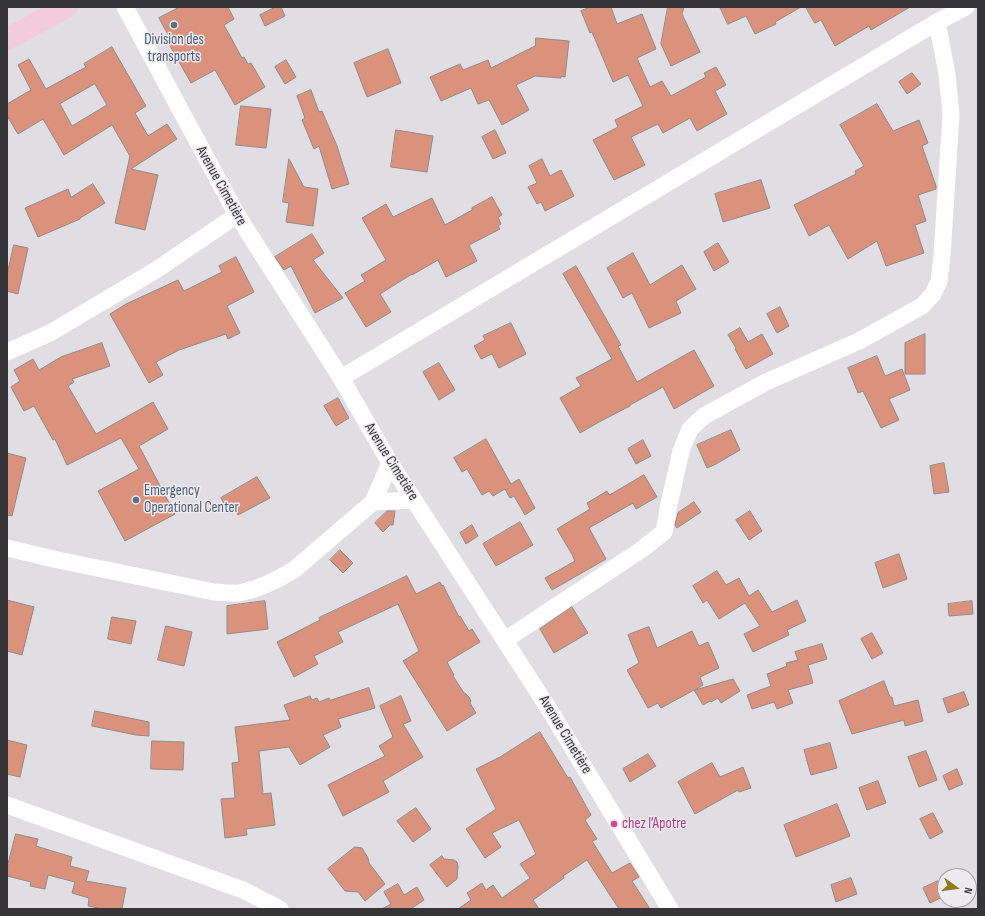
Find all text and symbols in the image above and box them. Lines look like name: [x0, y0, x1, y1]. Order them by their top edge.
marker: Division des transports: [169, 20, 179, 30]
place label: Division des transports: [144, 31, 204, 66]
street label: Avenue Cimetière: [192, 143, 250, 229]
street label: Avenue Cimetière: [360, 420, 422, 504]
place label: Emergency Operational Center: [144, 482, 239, 517]
marker: Emergency Operational Center: [131, 495, 141, 505]
street label: Avenue Cimetière: [535, 693, 595, 777]
place label: chez l’Apotre: [622, 815, 686, 833]
marker: chez l’Apotre: [609, 819, 619, 829]
north arrow: [937, 868, 977, 908]
text: N: [961, 886, 975, 895]

